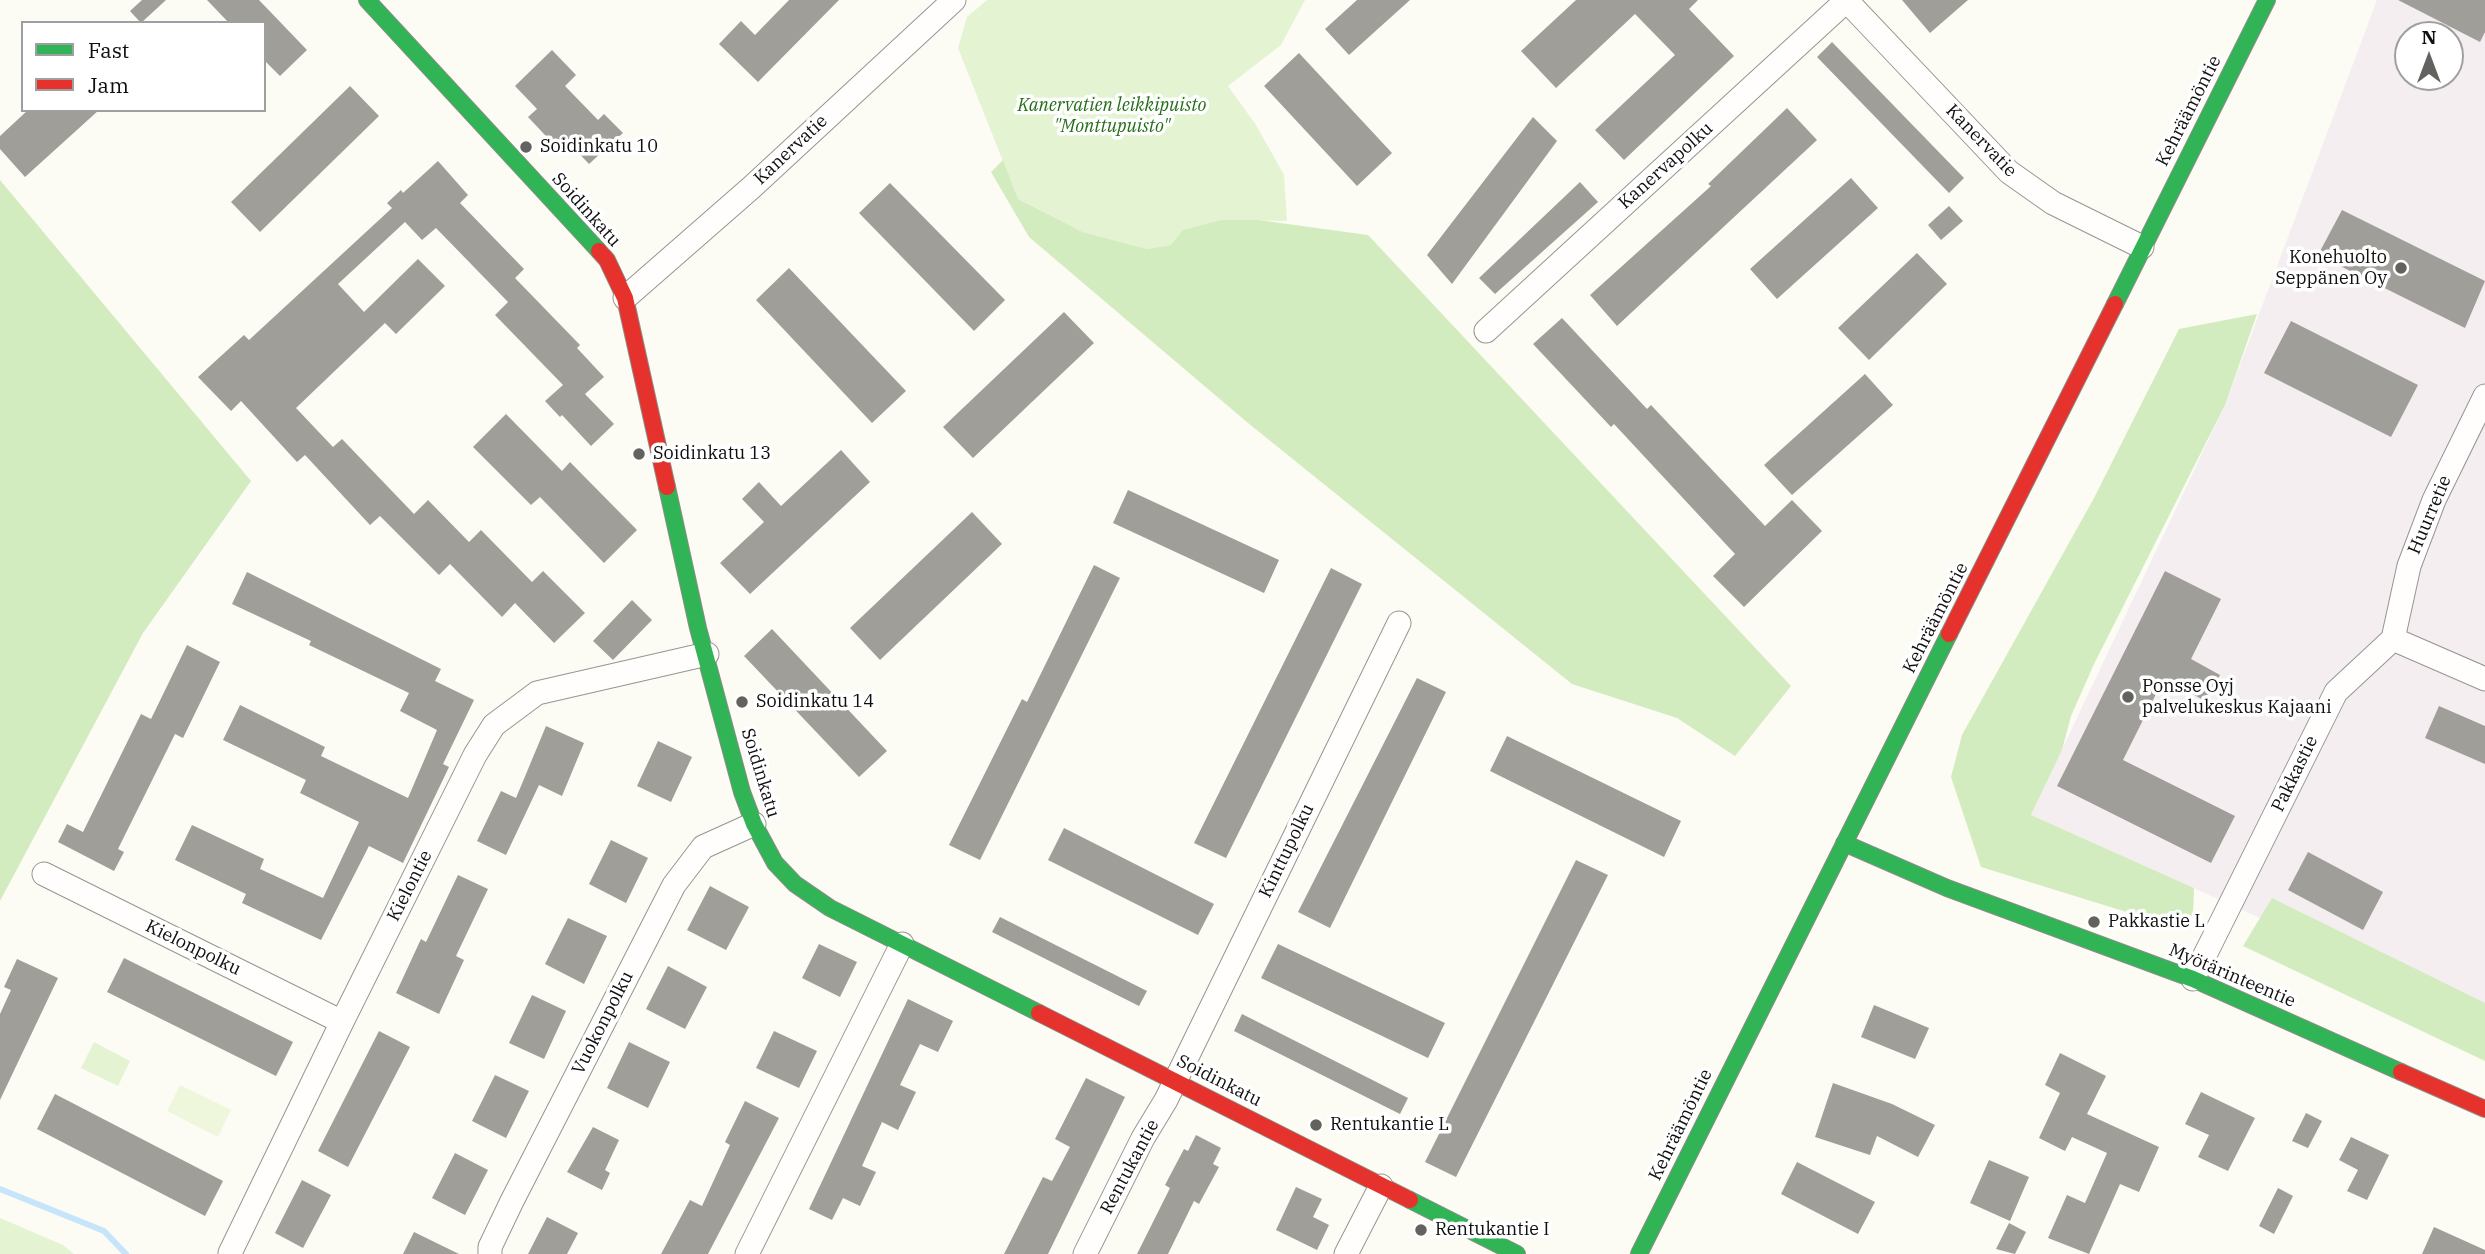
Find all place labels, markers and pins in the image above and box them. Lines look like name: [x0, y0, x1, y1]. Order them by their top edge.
place label: Soidinkatu 10: [540, 136, 658, 158]
marker: Soidinkatu 10: [518, 139, 534, 155]
place label: Konehuolto Seppänen Oy: [2275, 247, 2387, 290]
marker: Konehuolto Seppänen Oy: [2393, 260, 2409, 276]
place label: Soidinkatu 13: [653, 443, 771, 465]
marker: Soidinkatu 13: [631, 446, 647, 462]
place label: Ponsse Oyj palvelukeskus Kajaani: [2142, 676, 2332, 718]
marker: Ponsse Oyj palvelukeskus Kajaani: [2120, 689, 2136, 705]
place label: Soidinkatu 14: [756, 691, 874, 713]
marker: Soidinkatu 14: [734, 694, 750, 710]
place label: Pakkastie L: [2108, 911, 2205, 933]
marker: Pakkastie L: [2086, 914, 2102, 930]
place label: Rentukantie L: [1330, 1114, 1449, 1136]
marker: Rentukantie L: [1308, 1117, 1324, 1133]
place label: Rentukantie I: [1435, 1219, 1549, 1241]
marker: Rentukantie I: [1413, 1222, 1429, 1238]

